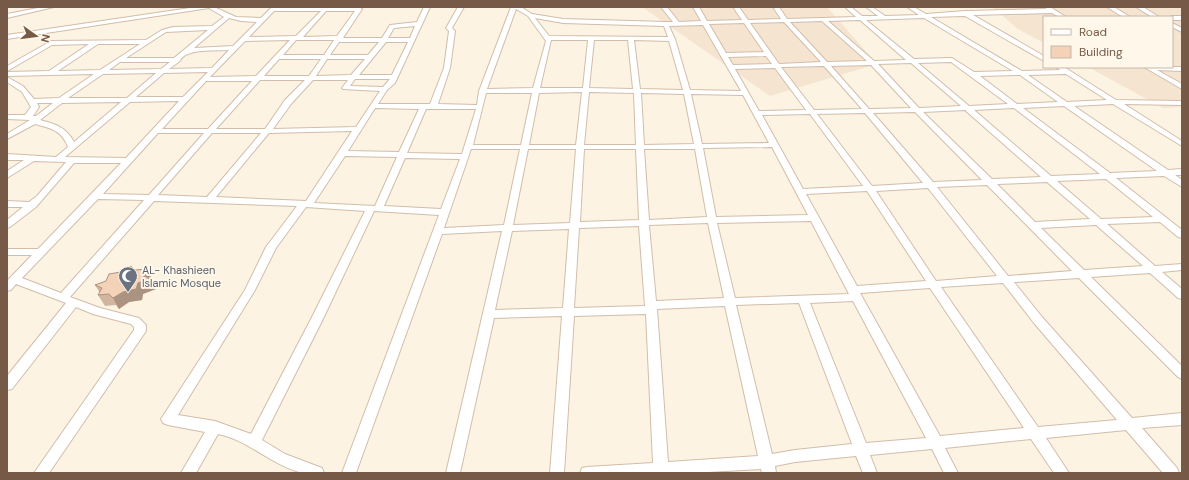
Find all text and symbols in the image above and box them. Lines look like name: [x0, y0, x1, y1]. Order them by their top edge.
north arrow: [16, 16, 56, 56]
legend: [1043, 16, 1173, 68]
text: Road: [1079, 24, 1107, 40]
text: N: [38, 33, 53, 44]
text: Building: [1079, 44, 1123, 60]
place label: AL- Khashieen Islamic Mosque: [142, 263, 221, 290]
mosque icon: AL- Khashieen Islamic Mosque: [117, 265, 139, 293]

